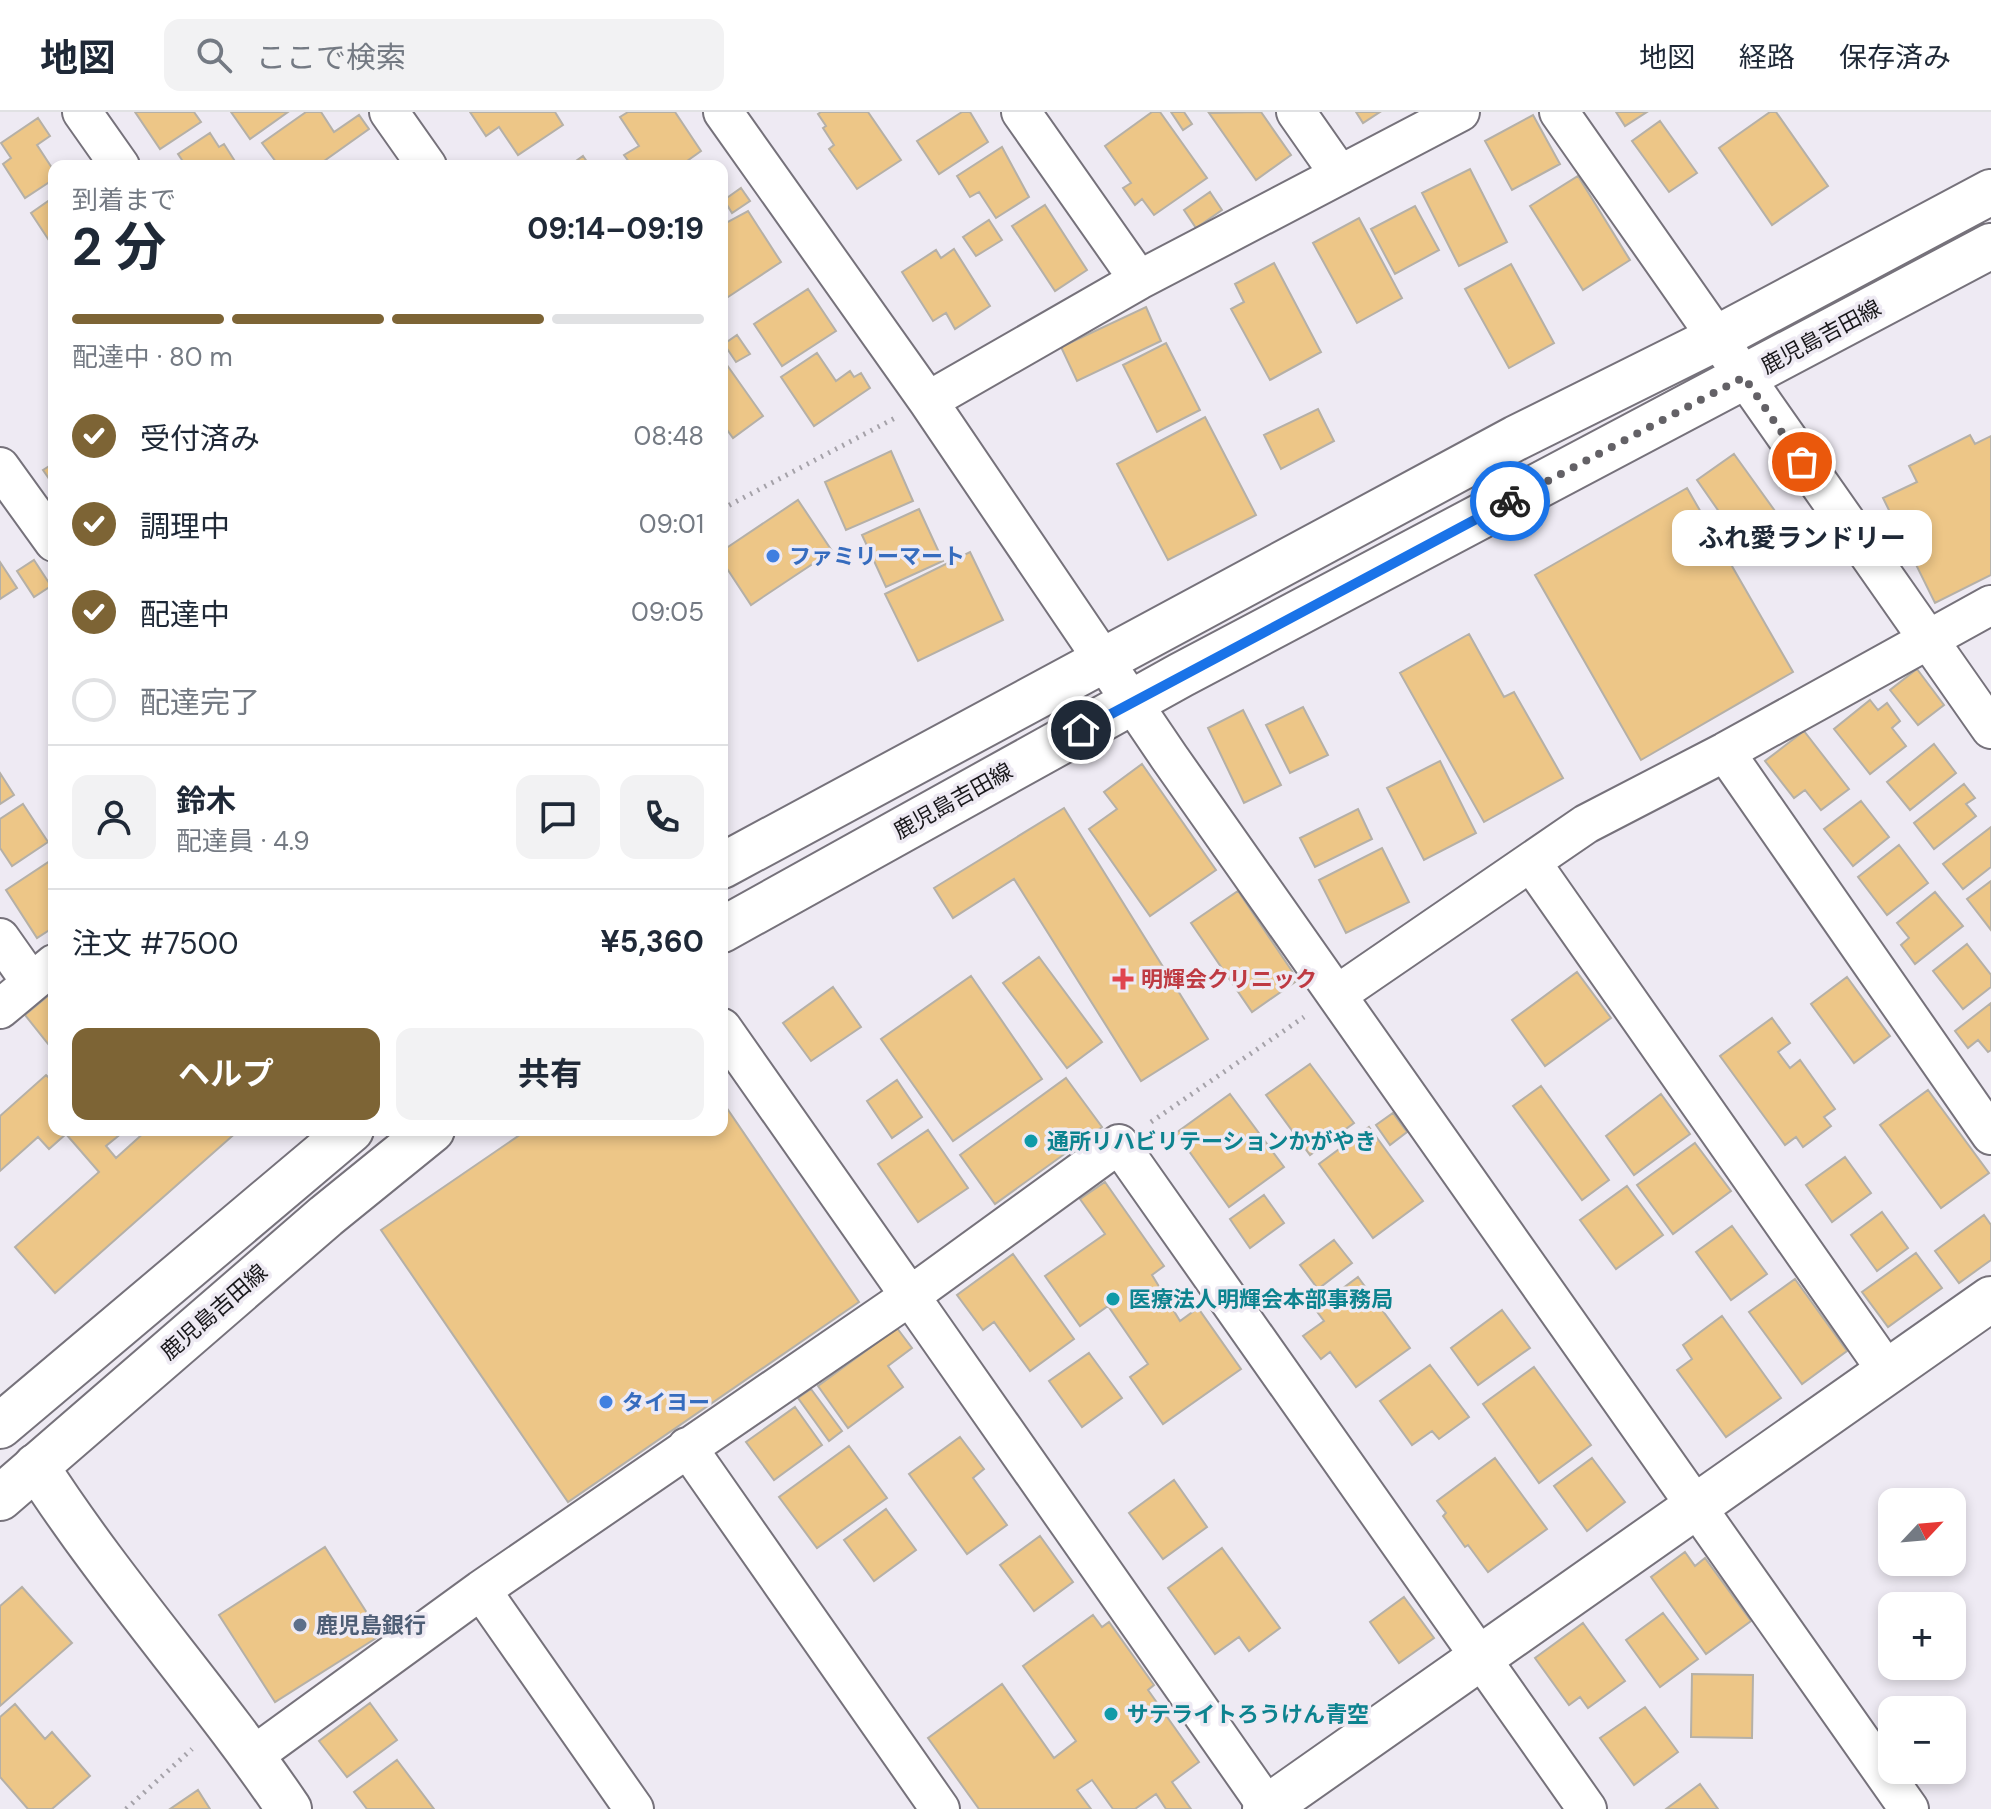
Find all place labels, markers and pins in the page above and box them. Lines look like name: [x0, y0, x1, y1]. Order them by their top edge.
pin: [1768, 428, 1836, 496]
callout: ふれ愛ランドリー: [1672, 510, 1932, 566]
place label: ファミリーマート: [789, 542, 965, 571]
marker: ファミリーマート: [764, 547, 782, 565]
pin: [1047, 696, 1115, 764]
place label: 明輝会クリニック: [1141, 965, 1317, 994]
marker: 明輝会クリニック: [1112, 968, 1134, 990]
place label: 通所リハビリテーションかがやき: [1047, 1127, 1377, 1156]
marker: 通所リハビリテーションかがやき: [1022, 1132, 1040, 1150]
place label: 医療法人明輝会本部事務局: [1129, 1285, 1393, 1314]
marker: 医療法人明輝会本部事務局: [1104, 1290, 1122, 1308]
place label: タイヨー: [622, 1388, 710, 1417]
marker: タイヨー: [597, 1393, 615, 1411]
place label: 鹿児島銀行: [316, 1611, 426, 1640]
marker: 鹿児島銀行: [291, 1616, 309, 1634]
place label: サテライトろうけん青空: [1127, 1700, 1369, 1729]
marker: サテライトろうけん青空: [1102, 1705, 1120, 1723]

